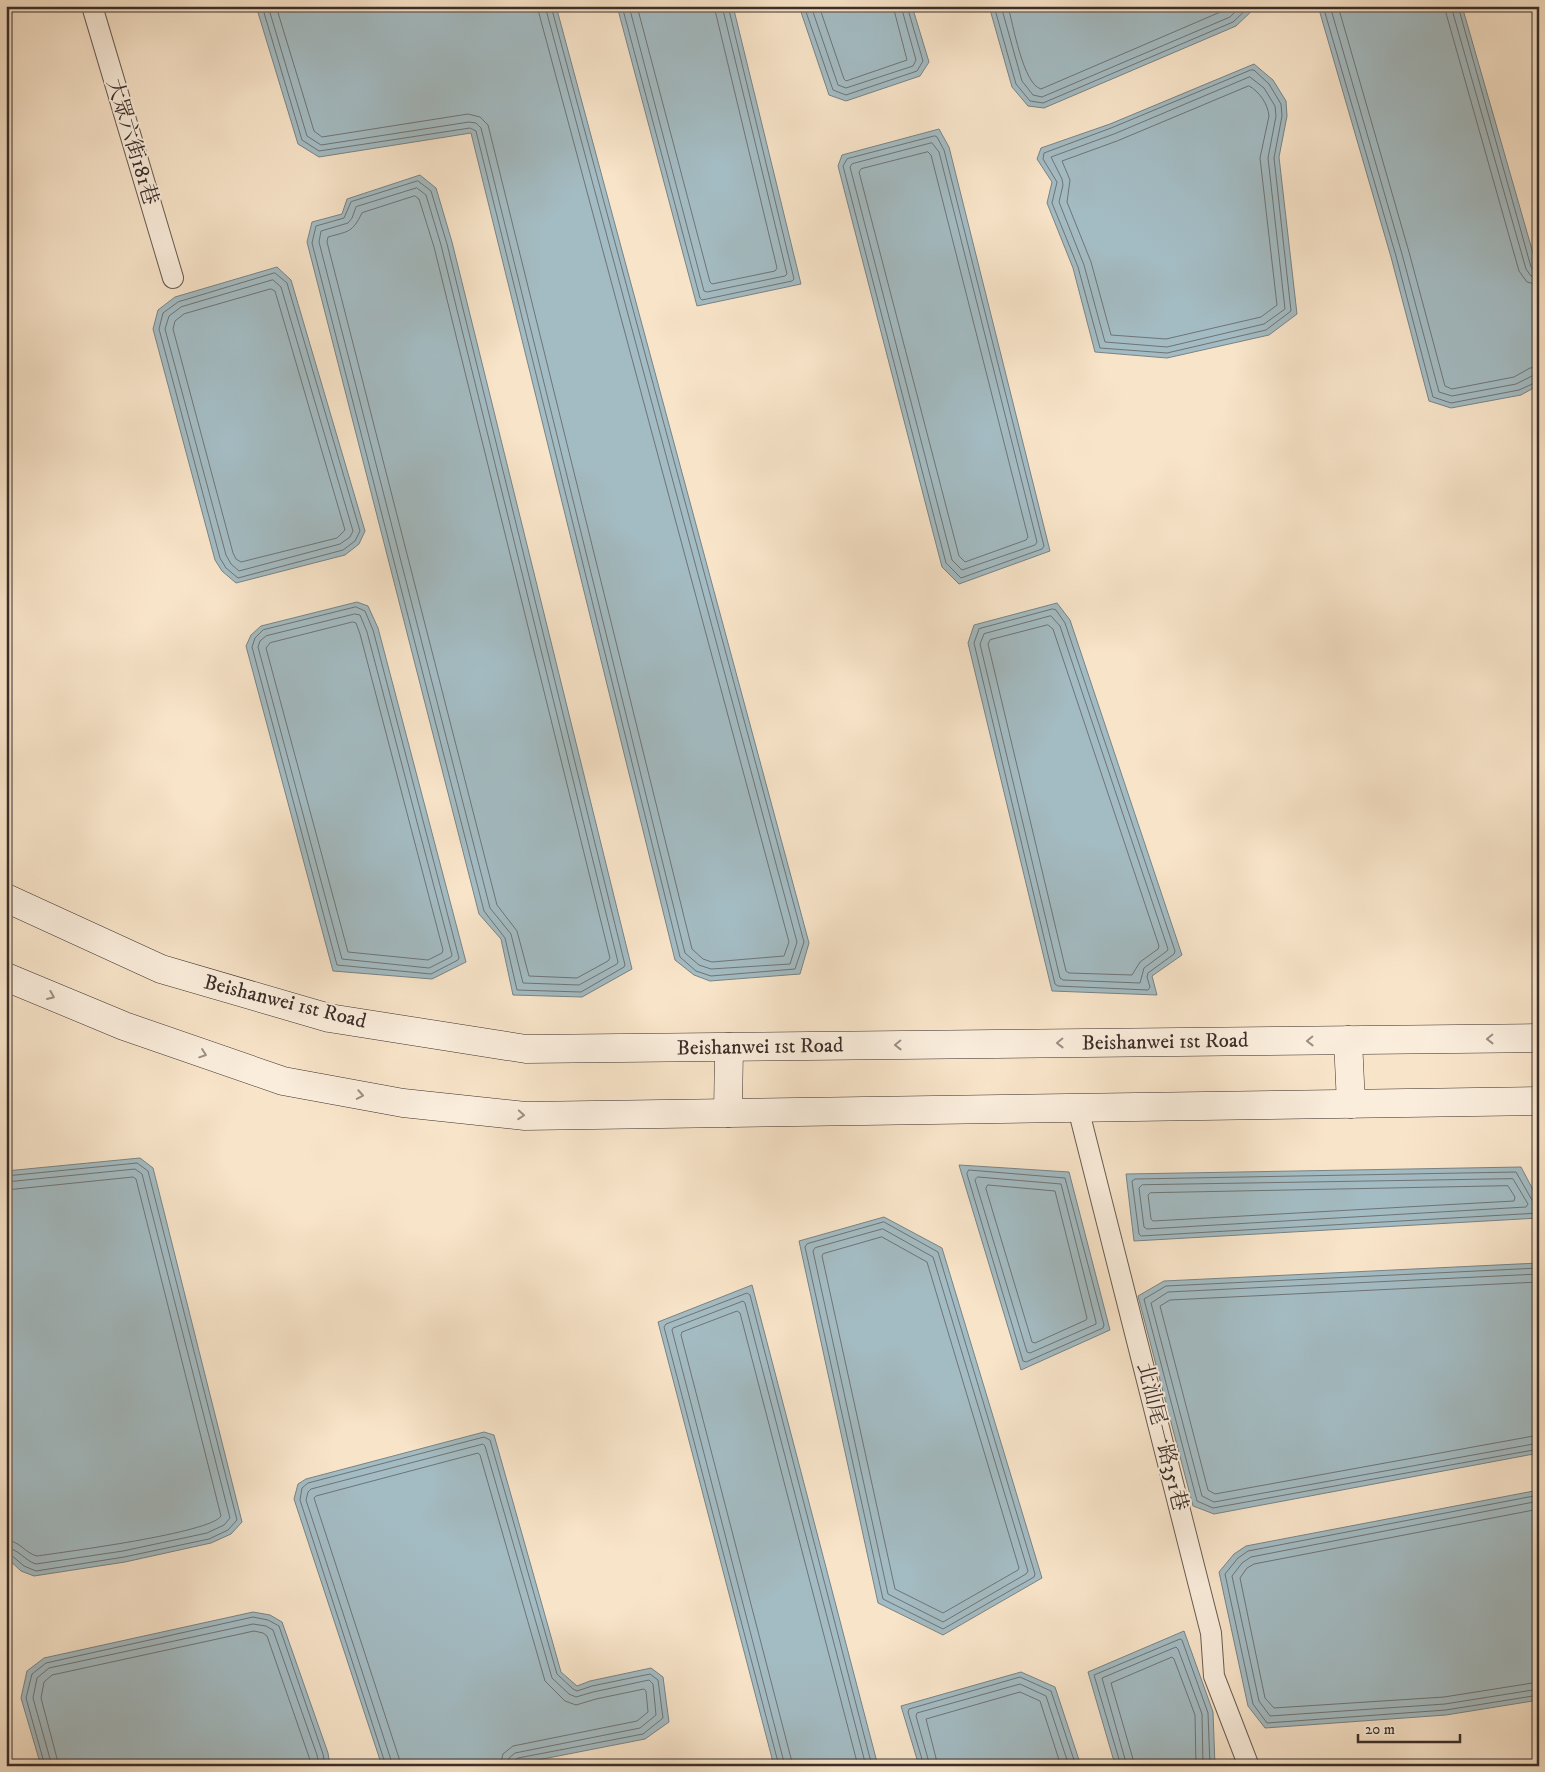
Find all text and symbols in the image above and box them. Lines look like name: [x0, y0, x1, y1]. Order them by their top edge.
street label: 大眾六街181巷: [100, 76, 164, 208]
street label: Beishanwei 1st Road: [201, 969, 370, 1035]
one-way arrow: [46, 990, 55, 1001]
street label: Beishanwei 1st Road: [1081, 1028, 1249, 1056]
street label: Beishanwei 1st Road: [676, 1033, 844, 1061]
one-way arrow: [1486, 1034, 1494, 1044]
one-way arrow: [1306, 1036, 1314, 1046]
one-way arrow: [1056, 1038, 1064, 1049]
one-way arrow: [893, 1040, 901, 1050]
one-way arrow: [198, 1048, 207, 1058]
one-way arrow: [355, 1090, 364, 1100]
one-way arrow: [517, 1109, 525, 1120]
street label: 北汕尾一路351巷: [1131, 1360, 1193, 1514]
scale bar: [1358, 1712, 1460, 1744]
text: 20 m: [1365, 1720, 1395, 1739]

